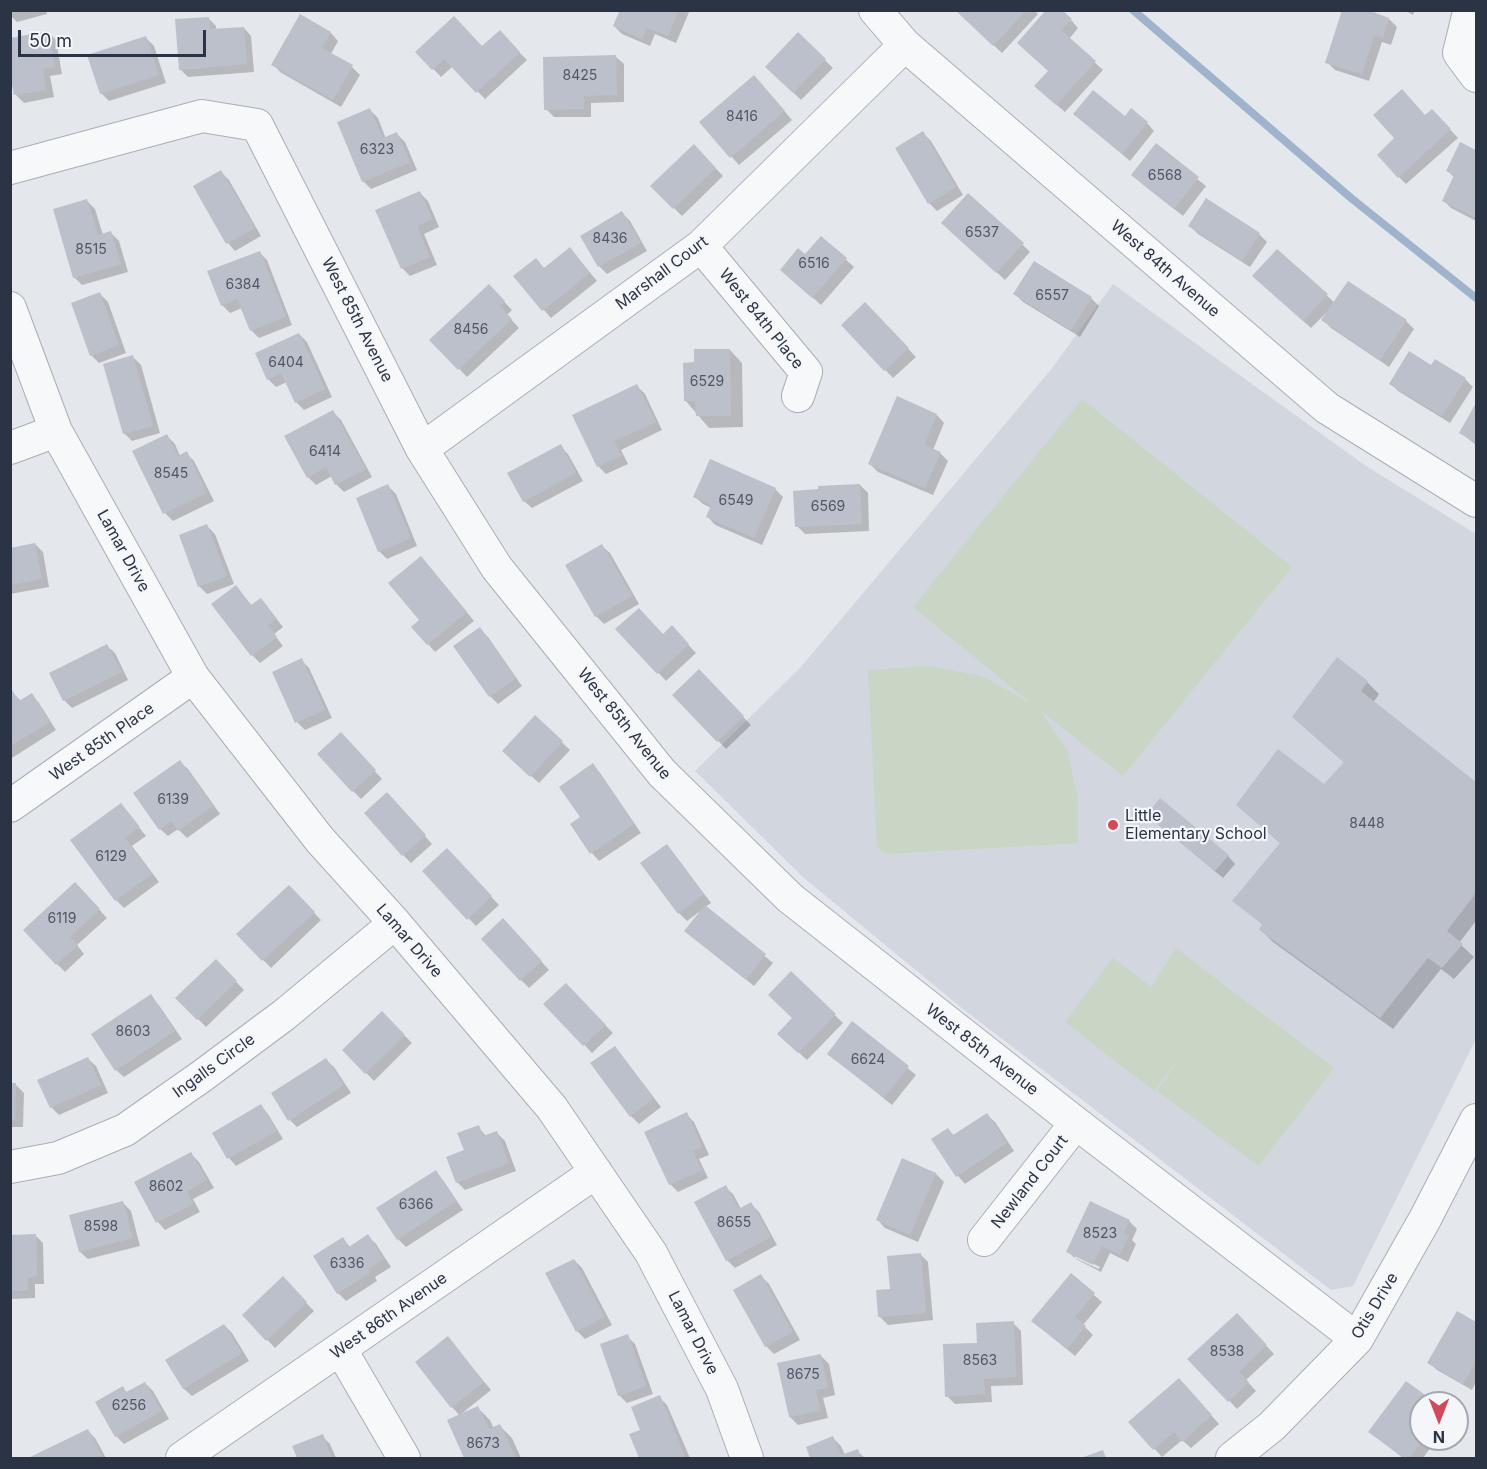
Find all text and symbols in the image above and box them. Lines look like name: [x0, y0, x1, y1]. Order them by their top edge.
scale bar: [21, 18, 208, 56]
text: 50 m: [29, 30, 72, 51]
house number: 8425: [563, 68, 597, 84]
house number: 8416: [726, 109, 758, 125]
house number: 6323: [360, 142, 394, 158]
house number: 6568: [1148, 168, 1182, 184]
street label: West 84th Avenue: [1107, 216, 1223, 322]
house number: 6537: [965, 225, 999, 241]
house number: 8436: [592, 231, 628, 247]
street label: Marshall Court: [612, 232, 712, 314]
house number: 8515: [75, 242, 107, 258]
street label: West 85th Avenue: [317, 254, 397, 386]
house number: 6516: [798, 256, 830, 272]
street label: West 84th Place: [715, 265, 807, 373]
house number: 6384: [225, 277, 261, 293]
house number: 6557: [1035, 288, 1069, 304]
house number: 8456: [454, 322, 488, 338]
house number: 6404: [268, 355, 304, 371]
house number: 6529: [690, 374, 724, 390]
house number: 6414: [309, 444, 341, 460]
house number: 8545: [154, 466, 188, 482]
house number: 6549: [719, 493, 753, 509]
house number: 6569: [811, 499, 845, 515]
street label: Lamar Drive: [92, 506, 154, 596]
street label: West 85th Avenue: [573, 665, 675, 783]
street label: West 85th Place: [46, 699, 158, 785]
house number: 6139: [157, 792, 189, 808]
place label: Little Elementary School: [1125, 806, 1267, 844]
house number: 8448: [1349, 816, 1385, 832]
marker: Little Elementary School: [1106, 818, 1120, 832]
house number: 6129: [95, 849, 127, 865]
street label: Lamar Drive: [372, 900, 446, 982]
house number: 6119: [48, 911, 76, 927]
street label: West 85th Avenue: [922, 1000, 1042, 1100]
house number: 8603: [116, 1024, 150, 1040]
street label: Ingalls Circle: [169, 1030, 259, 1102]
house number: 6624: [851, 1052, 885, 1068]
street label: Newland Court: [988, 1132, 1072, 1232]
house number: 8602: [149, 1179, 183, 1195]
house number: 6366: [399, 1197, 433, 1213]
house number: 8655: [717, 1215, 751, 1231]
house number: 8598: [84, 1219, 118, 1235]
house number: 8523: [1083, 1226, 1117, 1242]
house number: 6336: [330, 1256, 364, 1272]
street label: West 86th Avenue: [327, 1269, 451, 1363]
street label: Otis Drive: [1348, 1269, 1402, 1343]
street label: Lamar Drive: [664, 1288, 722, 1378]
house number: 8538: [1210, 1344, 1244, 1360]
house number: 8563: [963, 1353, 997, 1369]
house number: 8675: [786, 1367, 820, 1383]
north arrow: [1409, 1391, 1469, 1451]
house number: 6256: [112, 1398, 146, 1414]
text: N: [1433, 1427, 1445, 1447]
house number: 8673: [466, 1436, 500, 1452]

